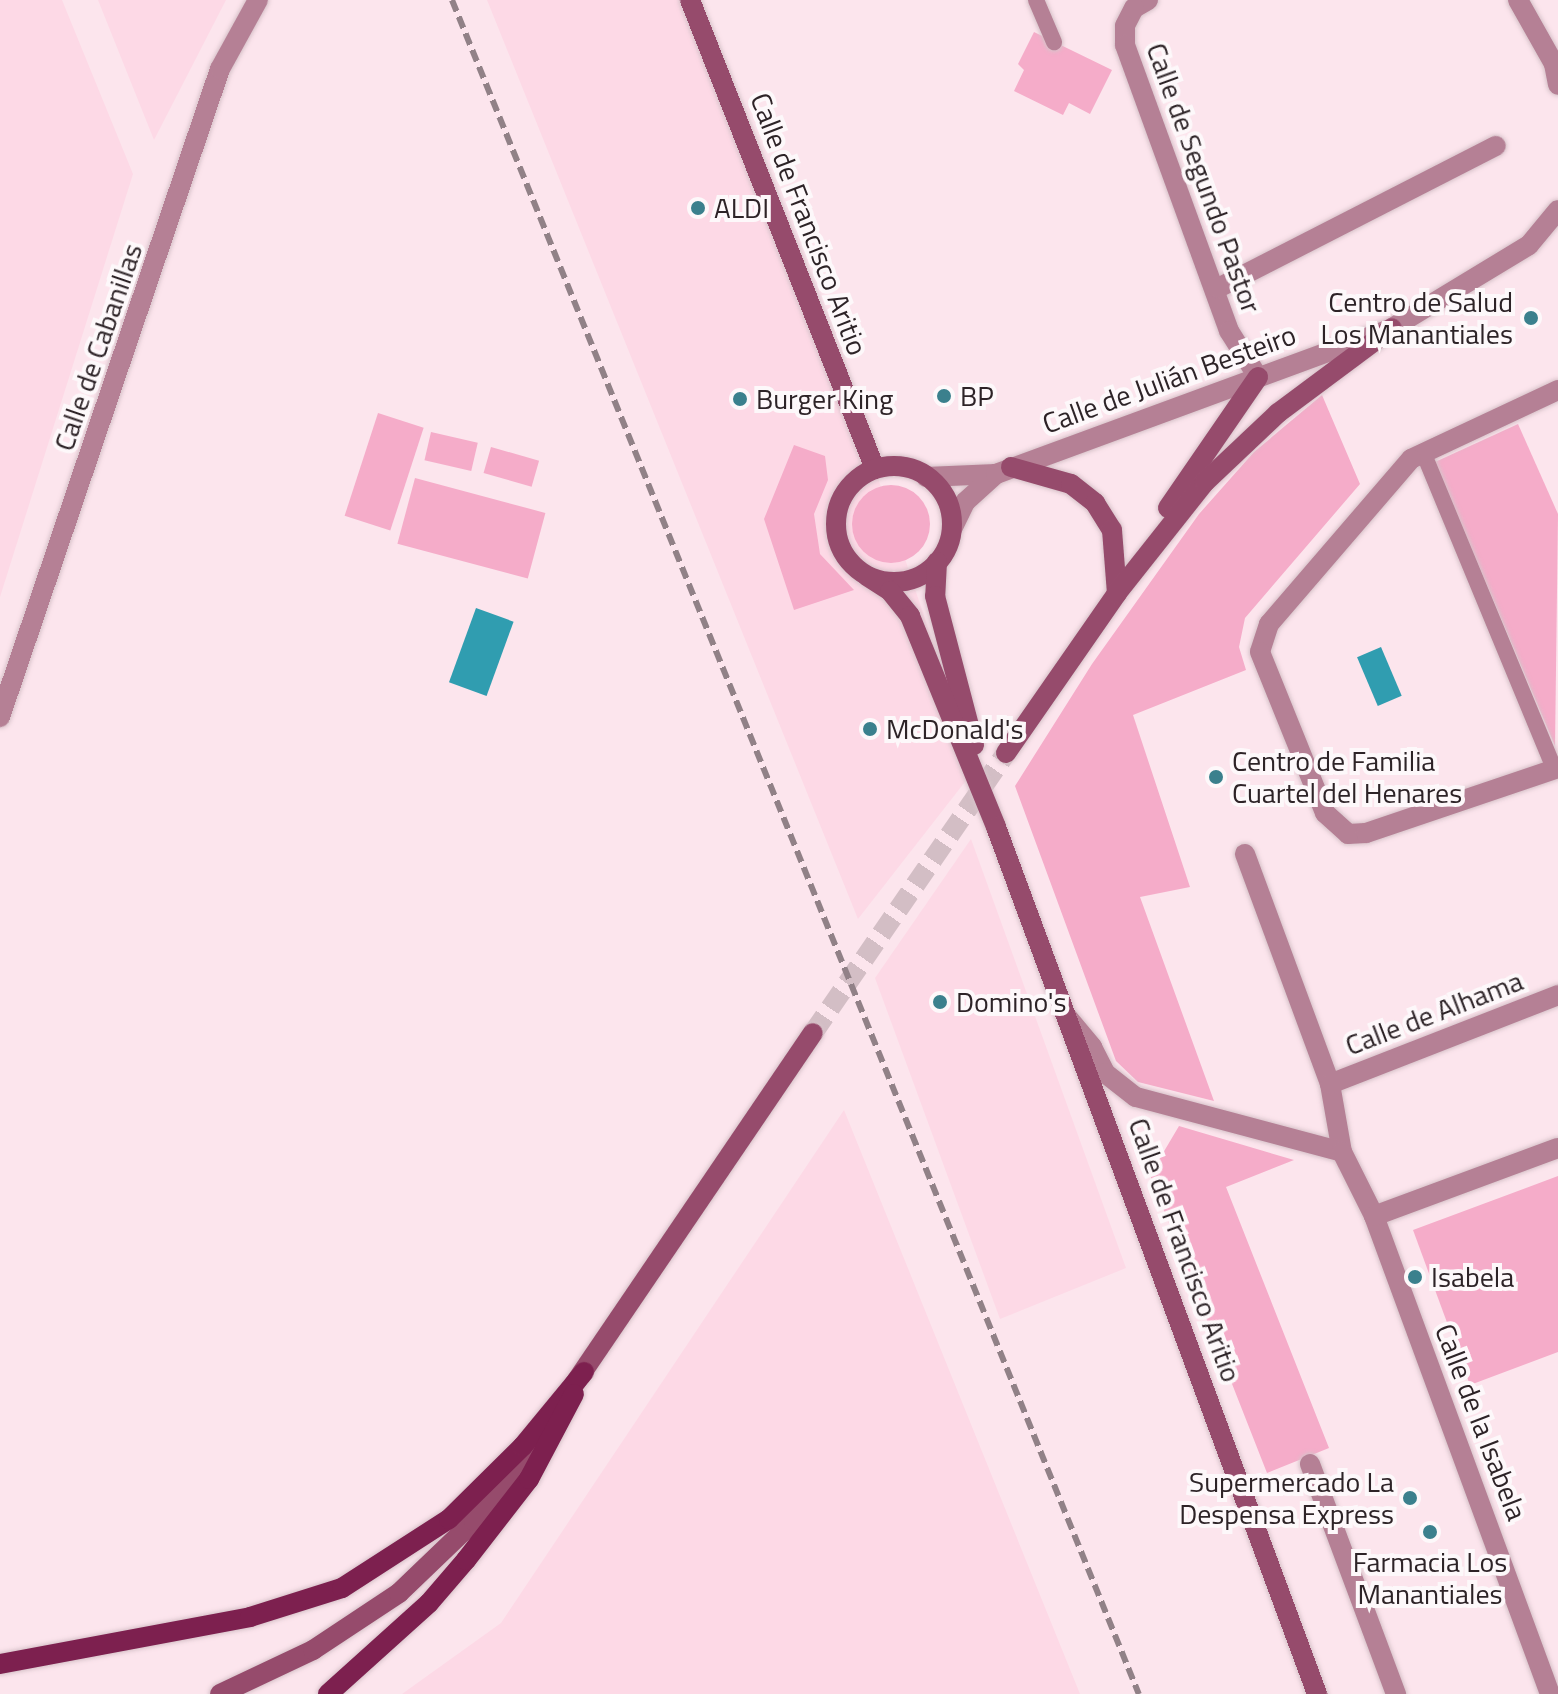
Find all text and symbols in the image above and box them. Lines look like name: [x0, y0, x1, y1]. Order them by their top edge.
street label: Calle de Segundo Pastor: [1140, 38, 1268, 318]
street label: Calle de Francisco Aritio: [743, 88, 875, 360]
place label: ALDI: [714, 191, 769, 225]
marker: ALDI: [689, 199, 707, 217]
street label: Calle de Cabanillas: [47, 239, 149, 455]
place label: Centro de Salud Los Manantiales: [1321, 285, 1513, 351]
marker: Centro de Salud Los Manantiales: [1520, 307, 1542, 329]
street label: Calle de Julián Besteiro: [1038, 318, 1300, 440]
place label: BP: [960, 379, 994, 413]
place label: Burger King: [756, 382, 893, 416]
marker: BP: [935, 387, 953, 405]
marker: Burger King: [731, 390, 749, 408]
place label: McDonald's: [886, 712, 1023, 746]
marker: McDonald's: [861, 720, 879, 738]
place label: Centro de Familia Cuartel del Henares: [1232, 744, 1462, 810]
marker: Centro de Familia Cuartel del Henares: [1207, 768, 1225, 786]
street label: Calle de Alhama: [1341, 964, 1527, 1062]
place label: Domino's: [956, 985, 1066, 1019]
marker: Domino's: [931, 993, 949, 1011]
street label: Calle de Francisco Aritio: [1122, 1114, 1248, 1386]
place label: Isabela: [1431, 1260, 1514, 1294]
marker: Isabela: [1406, 1268, 1424, 1286]
street label: Calle de la Isabela: [1428, 1319, 1534, 1525]
place label: Supermercado La Despensa Express: [1179, 1465, 1394, 1531]
marker: Supermercado La Despensa Express: [1401, 1489, 1419, 1507]
marker: Farmacia Los Manantiales: [1421, 1523, 1439, 1541]
place label: Farmacia Los Manantiales: [1353, 1545, 1507, 1611]

